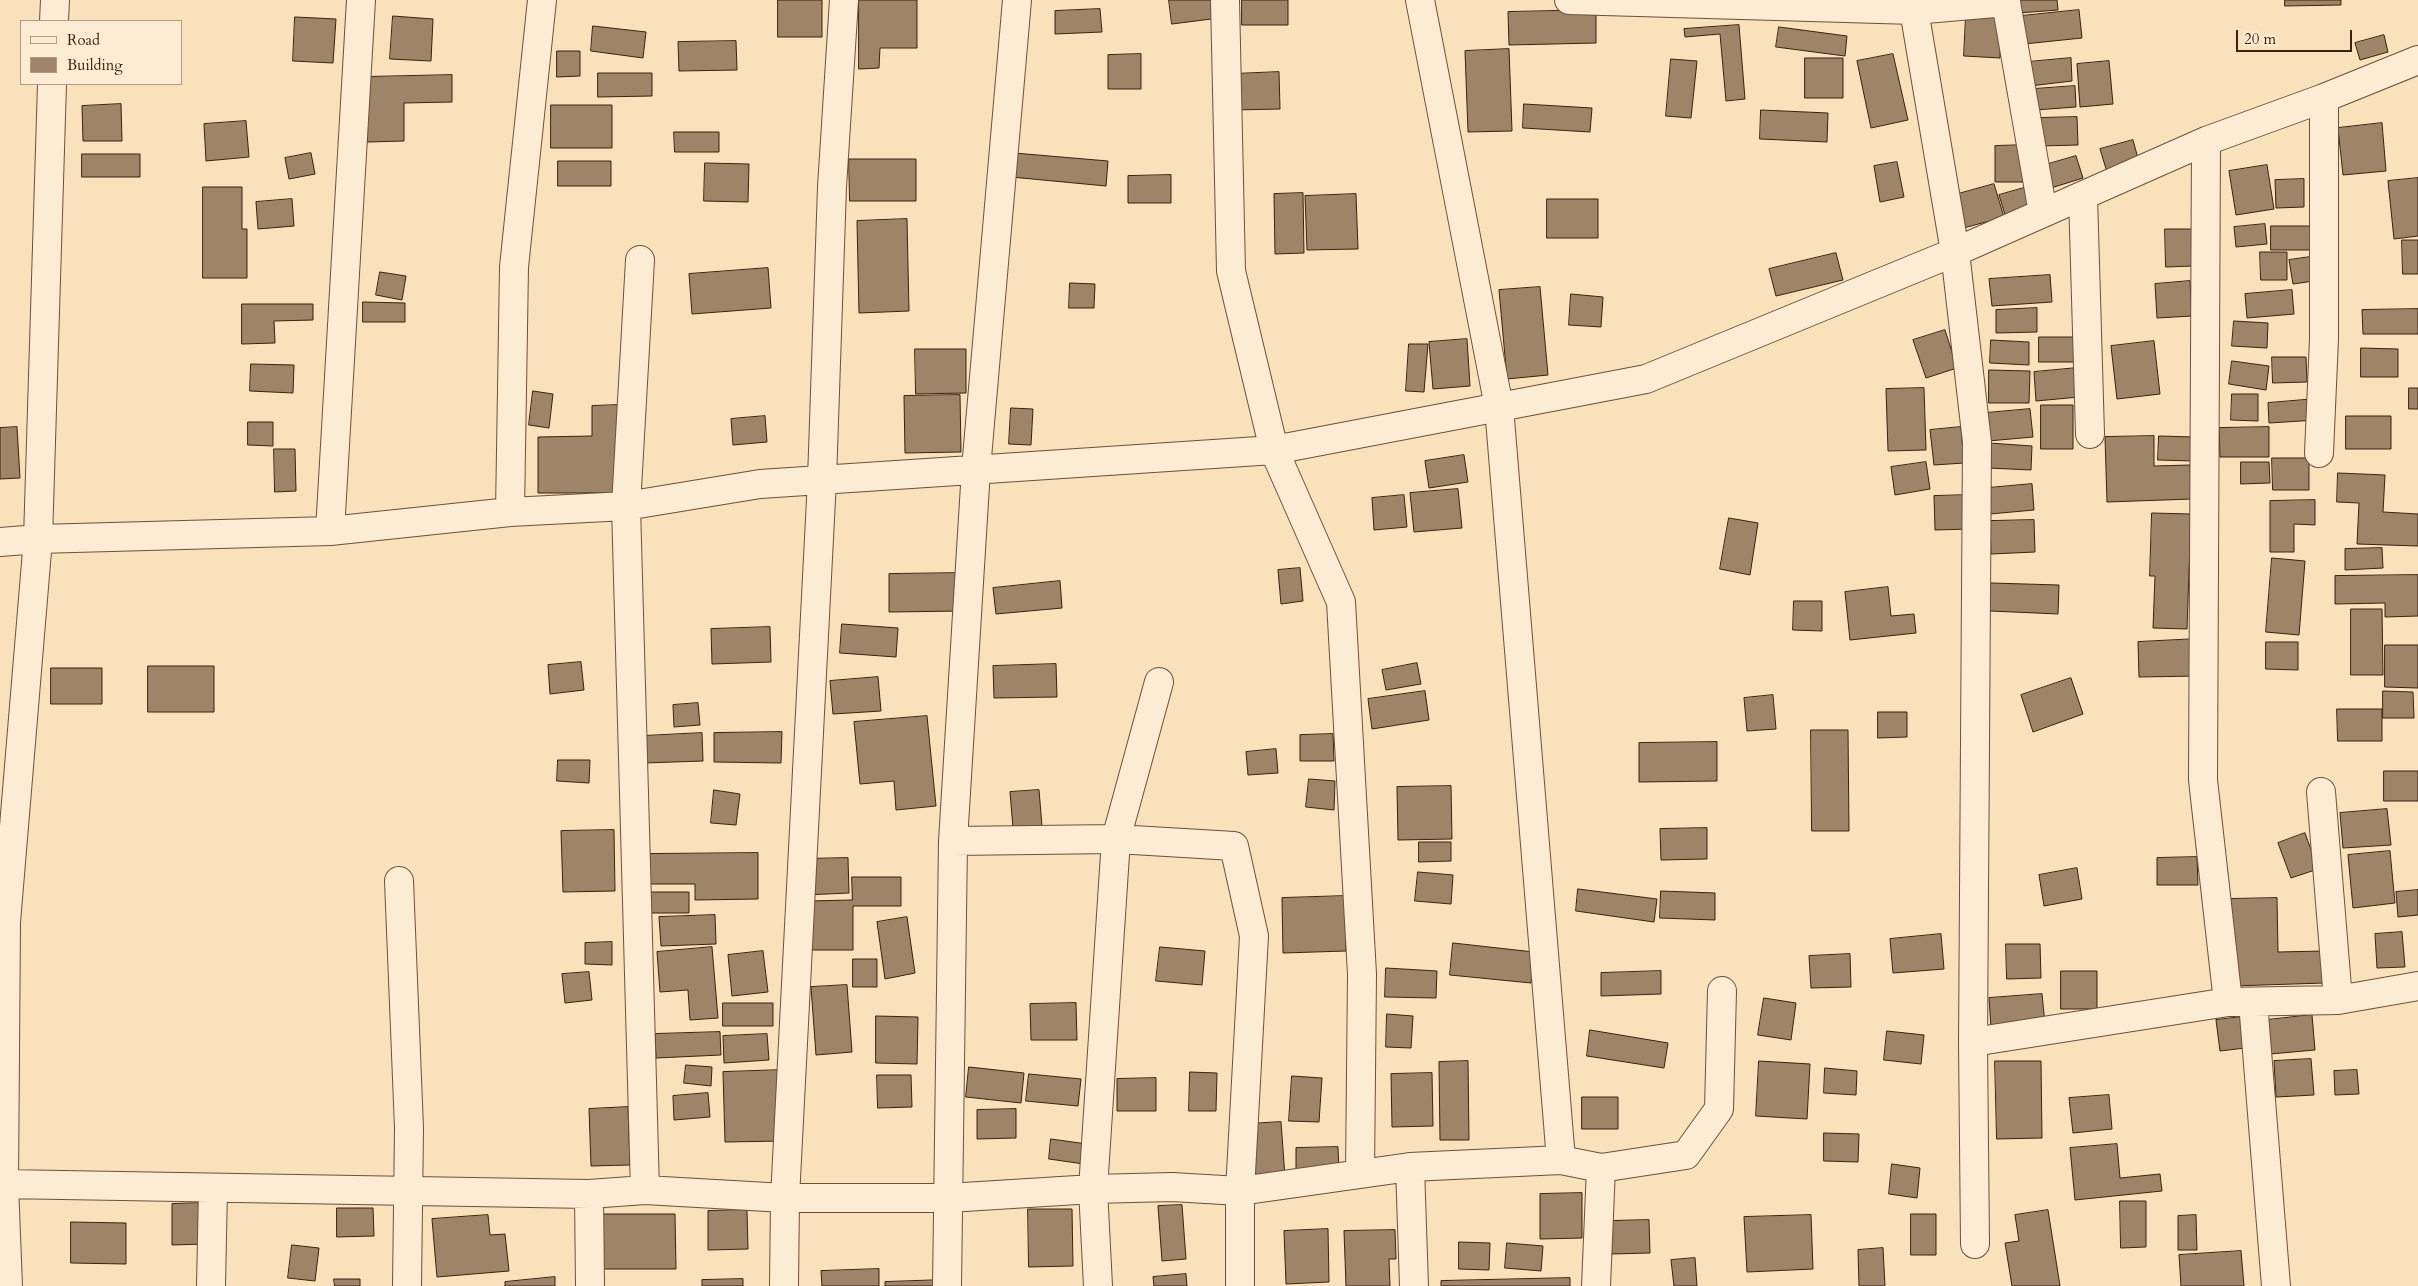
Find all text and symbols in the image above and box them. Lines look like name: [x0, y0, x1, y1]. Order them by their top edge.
legend: [20, 20, 182, 85]
scale bar: [2238, 20, 2354, 52]
text: 20 m: [2244, 29, 2276, 49]
text: Road: [67, 30, 100, 50]
text: Building: [67, 55, 123, 75]

